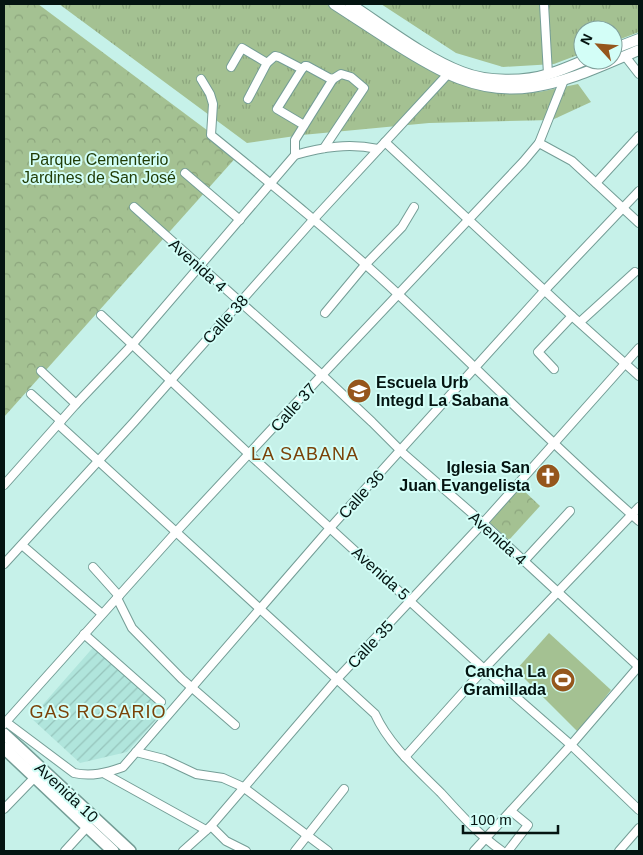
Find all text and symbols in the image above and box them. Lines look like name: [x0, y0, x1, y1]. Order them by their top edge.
north arrow: [573, 20, 623, 70]
text: N: [577, 31, 596, 47]
park label: Parque Cementerio Jardines de San José: [22, 151, 176, 186]
street label: Avenida 4: [166, 235, 230, 295]
street label: Calle 38: [199, 292, 251, 347]
place label: Escuela Urb Integd La Sabana: [376, 374, 509, 409]
school or university icon: Escuela Urb Integd La Sabana: [346, 378, 372, 404]
street label: Calle 37: [267, 380, 319, 435]
district label: LA SABANA: [251, 444, 359, 464]
place label: Iglesia San Juan Evangelista: [399, 459, 530, 494]
church icon: Iglesia San Juan Evangelista: [535, 463, 561, 489]
street label: Calle 36: [335, 467, 387, 522]
street label: Avenida 4: [466, 508, 530, 568]
street label: Avenida 5: [349, 543, 413, 603]
street label: Calle 35: [344, 617, 397, 672]
place label: Cancha La Gramillada: [463, 663, 546, 698]
sports icon: Cancha La Gramillada: [550, 667, 576, 693]
district label: GAS ROSARIO: [29, 702, 167, 722]
street label: Avenida 10: [32, 759, 102, 826]
scale bar: [463, 802, 558, 834]
text: 100 m: [470, 811, 512, 828]

